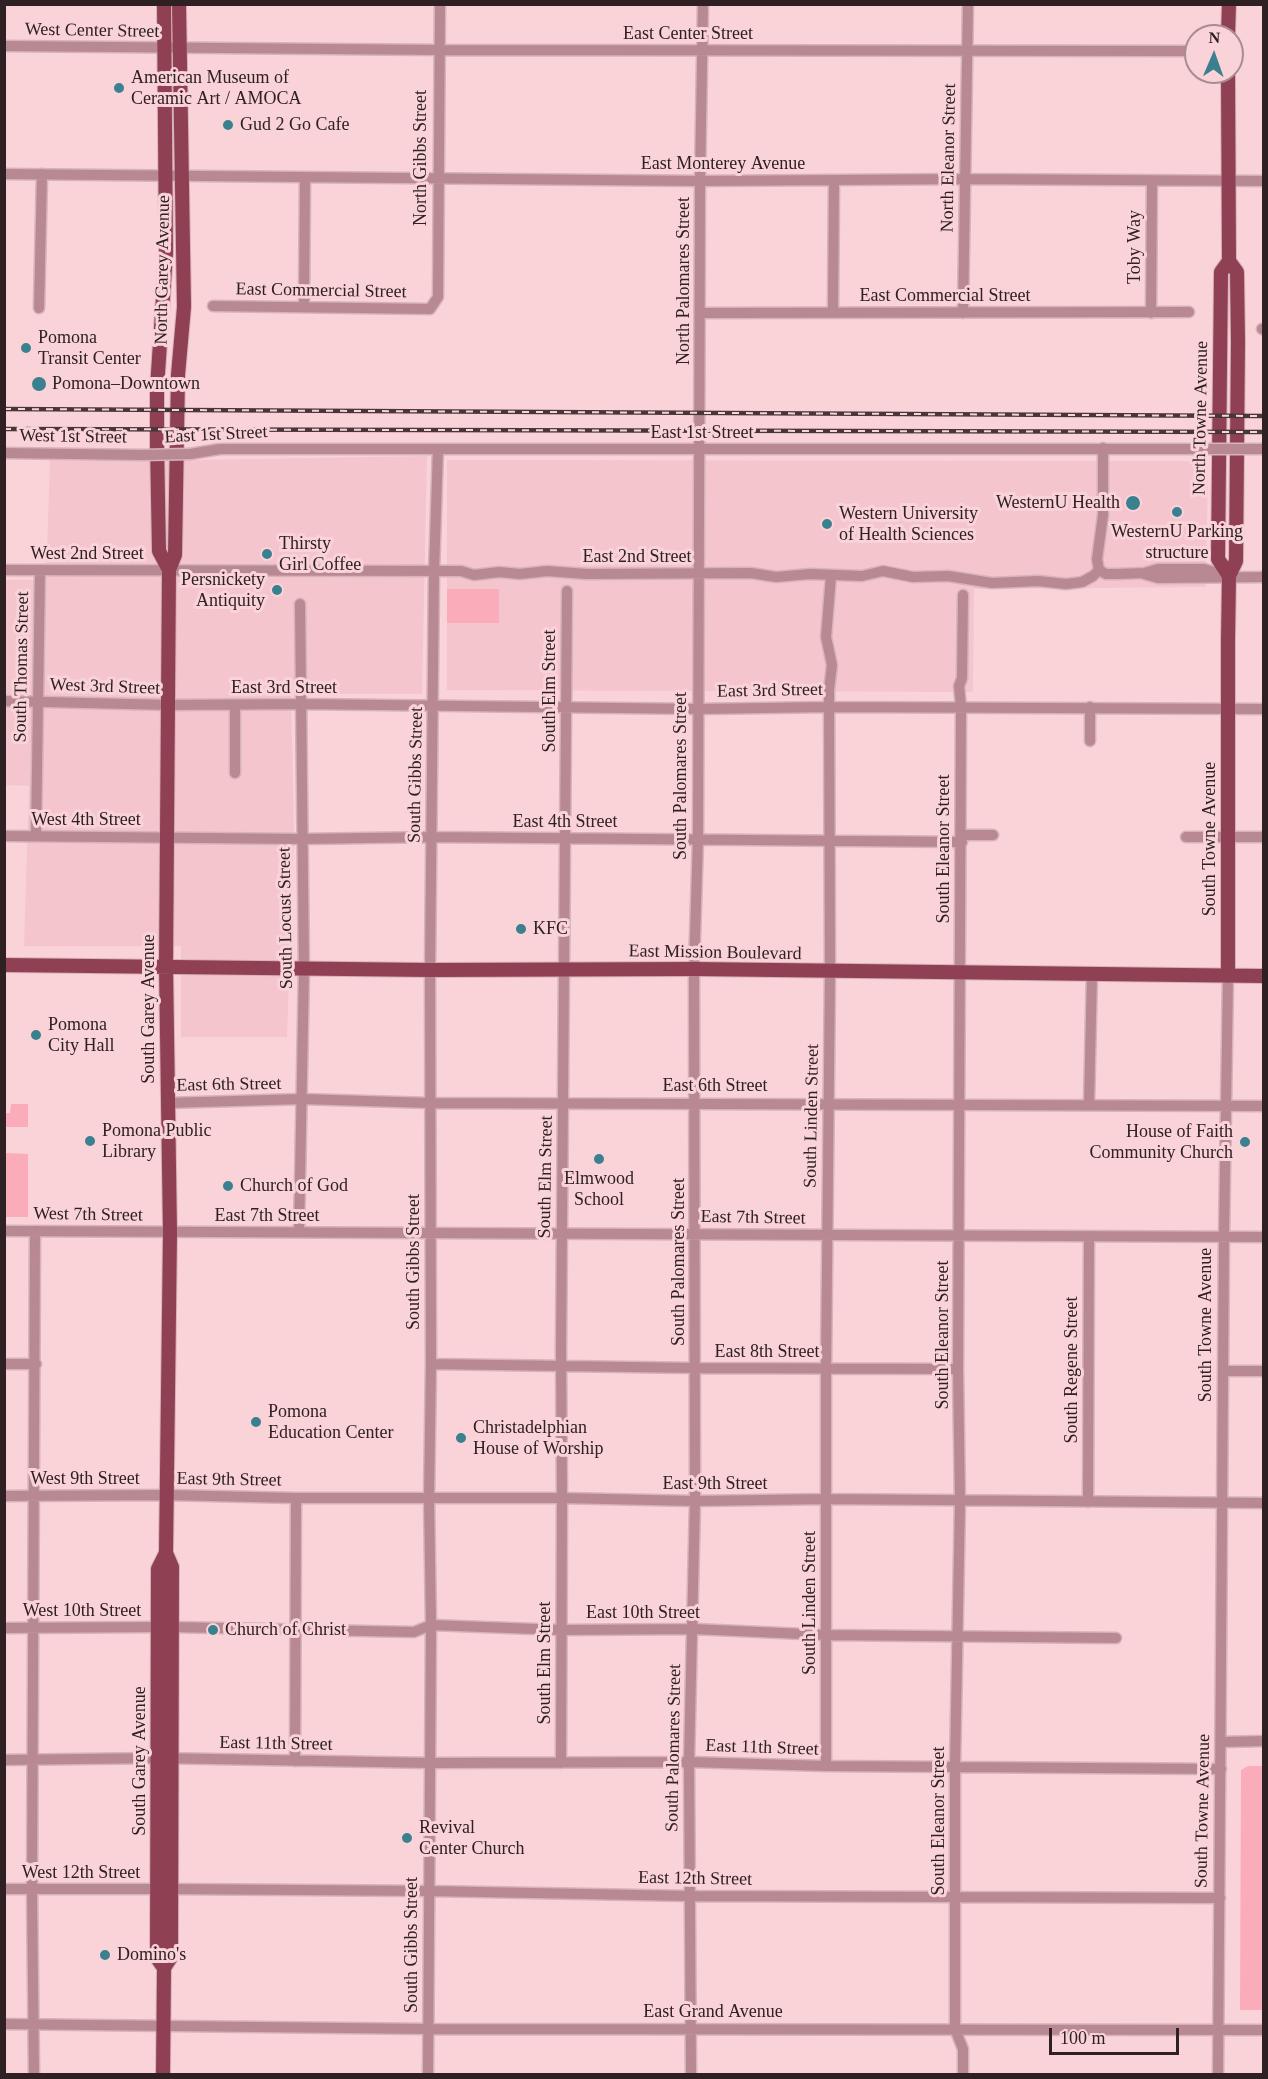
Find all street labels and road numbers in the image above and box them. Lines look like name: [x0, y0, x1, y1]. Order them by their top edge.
street label: West Center Street: [25, 19, 159, 43]
street label: East Center Street: [623, 23, 753, 45]
street label: North Eleanor Street: [937, 83, 961, 233]
street label: North Gibbs Street: [410, 90, 432, 226]
street label: East Monterey Avenue: [641, 153, 805, 175]
street label: North Garey Avenue: [151, 195, 175, 345]
street label: North Palomares Street: [673, 197, 695, 365]
street label: Toby Way: [1124, 210, 1146, 284]
street label: East Commercial Street: [235, 279, 407, 303]
street label: East Commercial Street: [860, 285, 1030, 307]
street label: North Towne Avenue: [1189, 341, 1213, 495]
street label: East 1st Street: [164, 422, 268, 448]
street label: East 1st Street: [651, 422, 753, 444]
street label: West 1st Street: [19, 425, 127, 449]
street label: West 2nd Street: [30, 543, 144, 565]
street label: East 2nd Street: [583, 546, 691, 568]
street label: South Thomas Street: [10, 591, 34, 743]
street label: South Elm Street: [539, 630, 561, 752]
street label: West 3rd Street: [49, 674, 161, 700]
street label: East 3rd Street: [231, 677, 337, 699]
street label: East 3rd Street: [717, 679, 823, 703]
street label: South Palomares Street: [670, 692, 692, 860]
street label: South Gibbs Street: [404, 707, 428, 843]
street label: South Towne Avenue: [1199, 762, 1221, 916]
street label: South Eleanor Street: [933, 775, 955, 923]
street label: West 4th Street: [31, 809, 141, 831]
street label: East 4th Street: [513, 811, 617, 833]
street label: South Locust Street: [274, 847, 298, 989]
street label: South Garey Avenue: [138, 934, 160, 1084]
street label: East Mission Boulevard: [628, 941, 802, 965]
street label: South Linden Street: [800, 1044, 824, 1188]
street label: East 6th Street: [176, 1073, 282, 1097]
street label: East 6th Street: [663, 1075, 767, 1097]
street label: South Elm Street: [534, 1115, 558, 1239]
street label: South Palomares Street: [668, 1178, 690, 1346]
street label: South Gibbs Street: [403, 1194, 425, 1330]
street label: West 7th Street: [33, 1203, 143, 1227]
street label: East 7th Street: [215, 1205, 319, 1227]
street label: East 7th Street: [700, 1206, 806, 1230]
street label: South Towne Avenue: [1195, 1248, 1217, 1402]
street label: South Eleanor Street: [932, 1261, 954, 1409]
street label: South Regene Street: [1061, 1297, 1083, 1443]
street label: East 8th Street: [715, 1341, 819, 1363]
street label: West 9th Street: [30, 1468, 140, 1490]
street label: East 9th Street: [176, 1468, 282, 1492]
street label: East 9th Street: [663, 1473, 767, 1495]
street label: South Linden Street: [799, 1531, 821, 1675]
street label: West 10th Street: [23, 1600, 141, 1622]
street label: South Elm Street: [534, 1602, 556, 1724]
street label: East 10th Street: [586, 1602, 700, 1624]
street label: South Palomares Street: [662, 1664, 686, 1832]
street label: South Garey Avenue: [129, 1686, 151, 1836]
street label: East 11th Street: [219, 1732, 333, 1756]
street label: South Towne Avenue: [1191, 1734, 1215, 1888]
street label: East 11th Street: [705, 1735, 819, 1761]
street label: South Eleanor Street: [928, 1747, 950, 1895]
street label: West 12th Street: [22, 1862, 140, 1884]
street label: East 12th Street: [638, 1867, 752, 1891]
street label: South Gibbs Street: [401, 1877, 423, 2013]
street label: East Grand Avenue: [643, 2001, 783, 2023]

